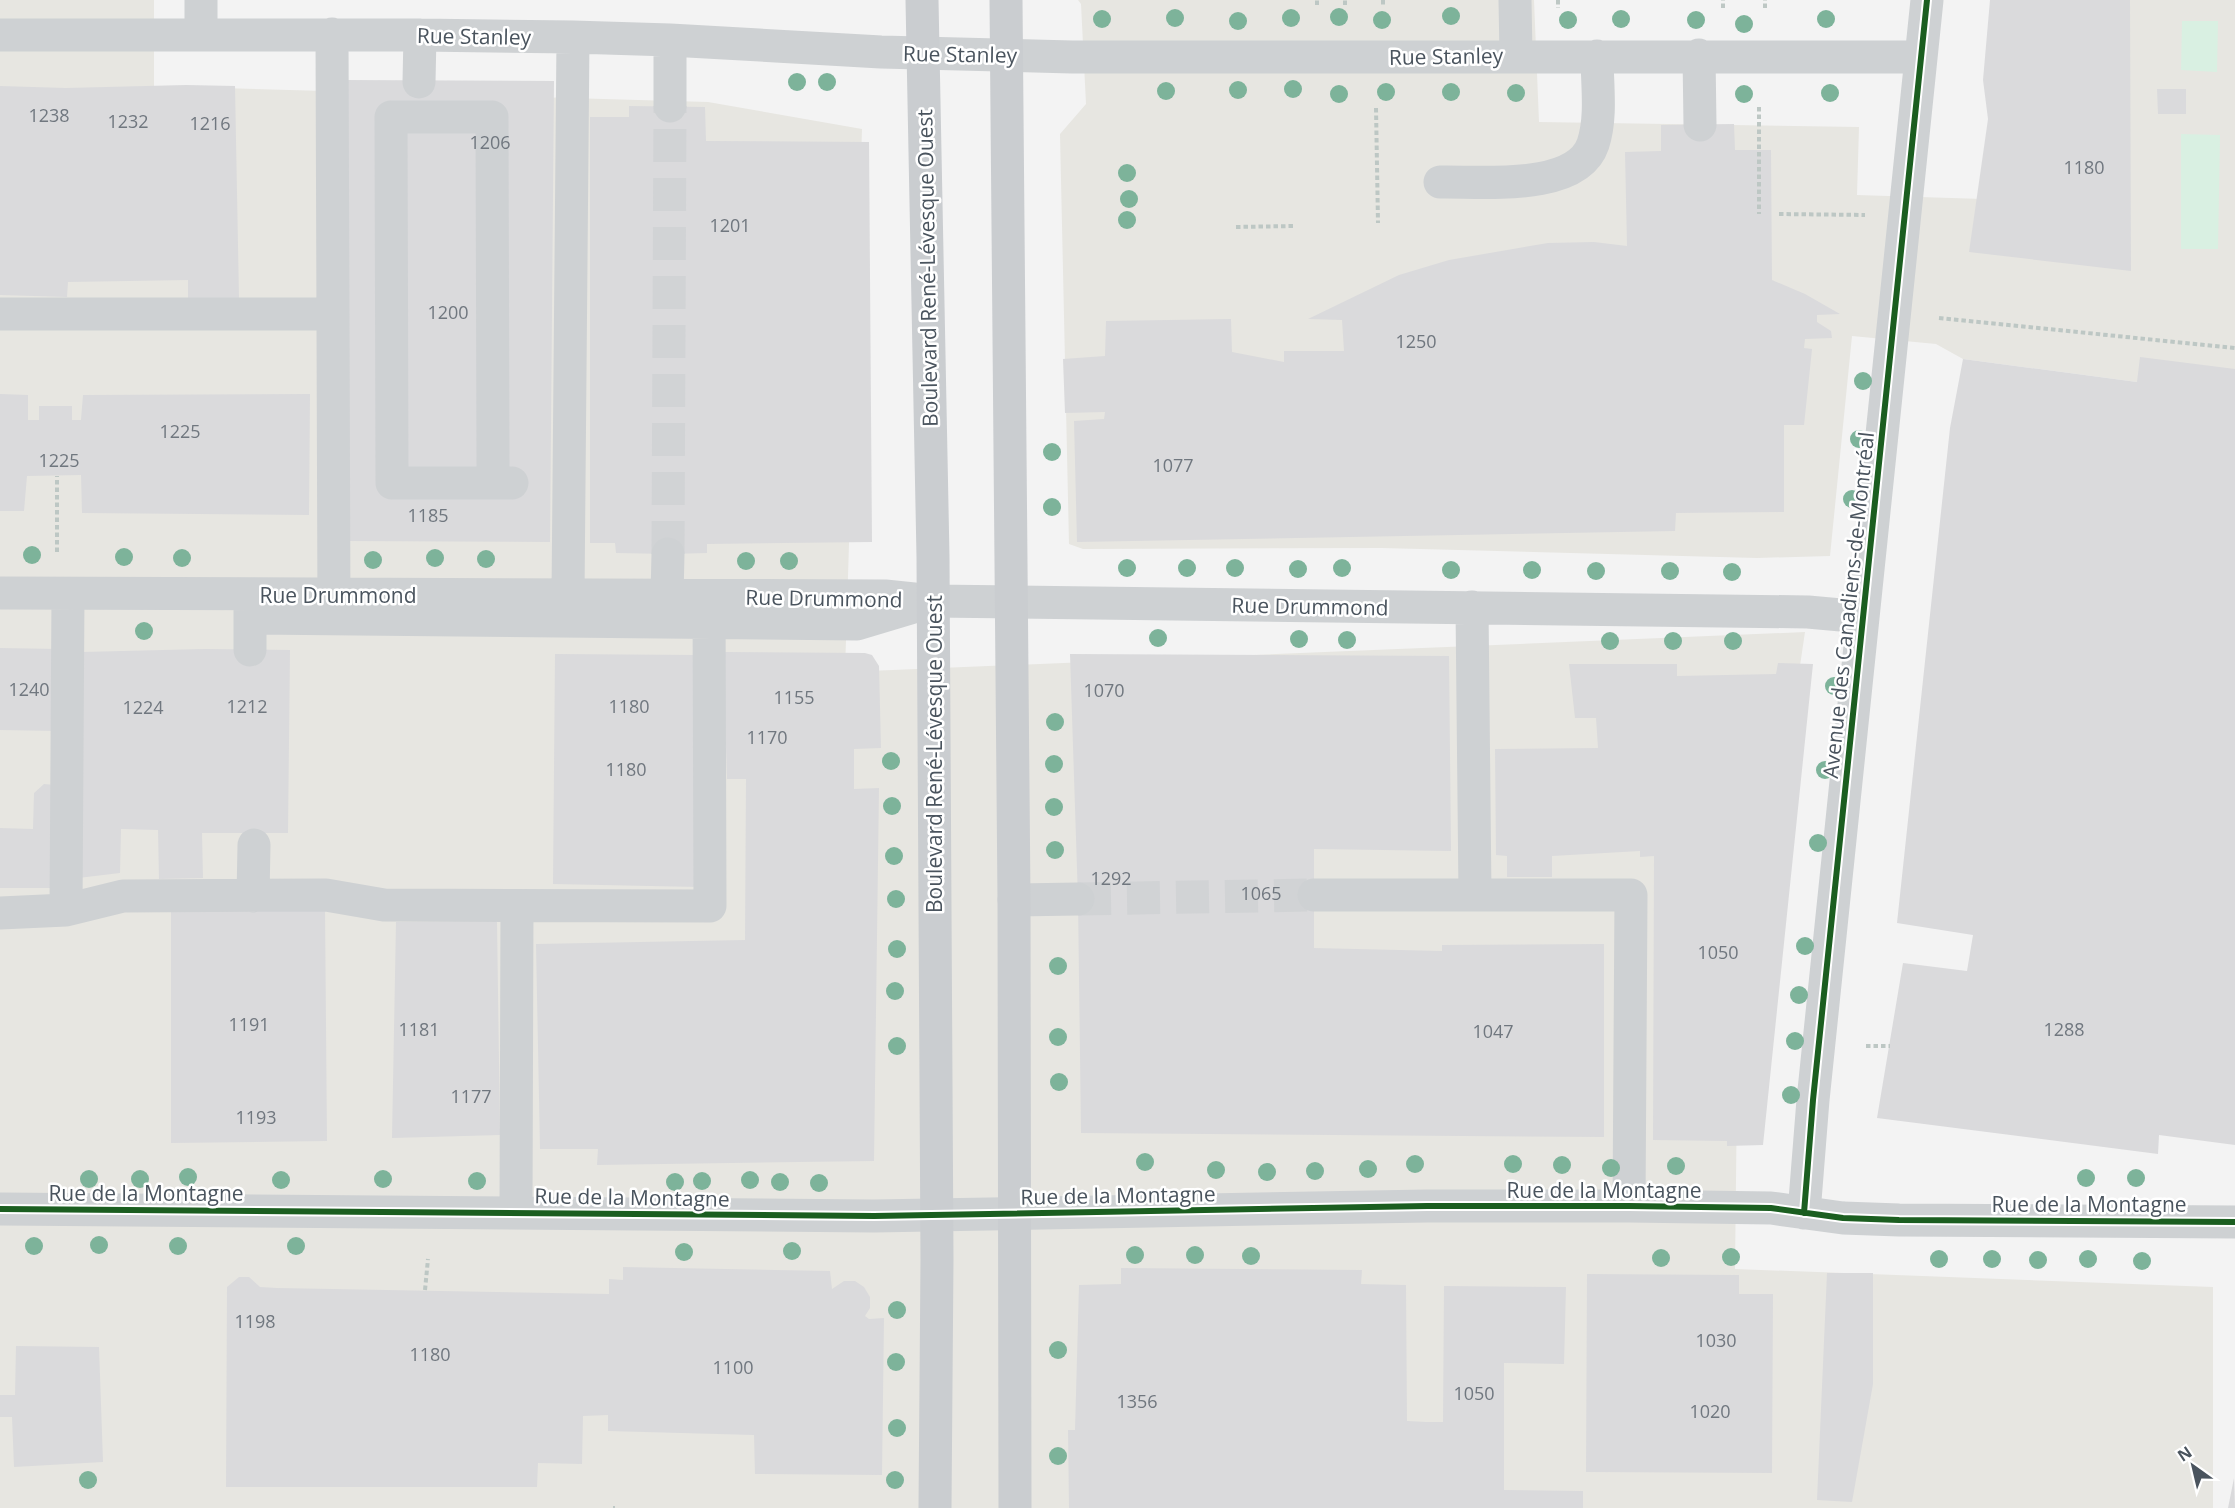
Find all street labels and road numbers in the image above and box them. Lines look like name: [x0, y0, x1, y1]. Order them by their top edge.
street label: Rue Stanley: [417, 21, 532, 51]
street label: Rue Stanley: [903, 39, 1018, 69]
street label: Rue Stanley: [1389, 41, 1504, 71]
street label: Boulevard René-Lévesque Ouest: [910, 109, 944, 427]
street label: Avenue des Canadiens-de-Montréal: [1816, 430, 1880, 780]
street label: Rue Drummond: [259, 581, 417, 609]
street label: Rue Drummond: [745, 583, 903, 613]
street label: Rue Drummond: [1231, 591, 1389, 621]
street label: Boulevard René-Lévesque Ouest: [920, 595, 948, 913]
street label: Rue de la Montagne: [1506, 1176, 1702, 1204]
street label: Rue de la Montagne: [48, 1179, 244, 1207]
street label: Rue de la Montagne: [1020, 1179, 1216, 1211]
street label: Rue de la Montagne: [534, 1181, 730, 1213]
street label: Rue de la Montagne: [1991, 1190, 2187, 1218]

